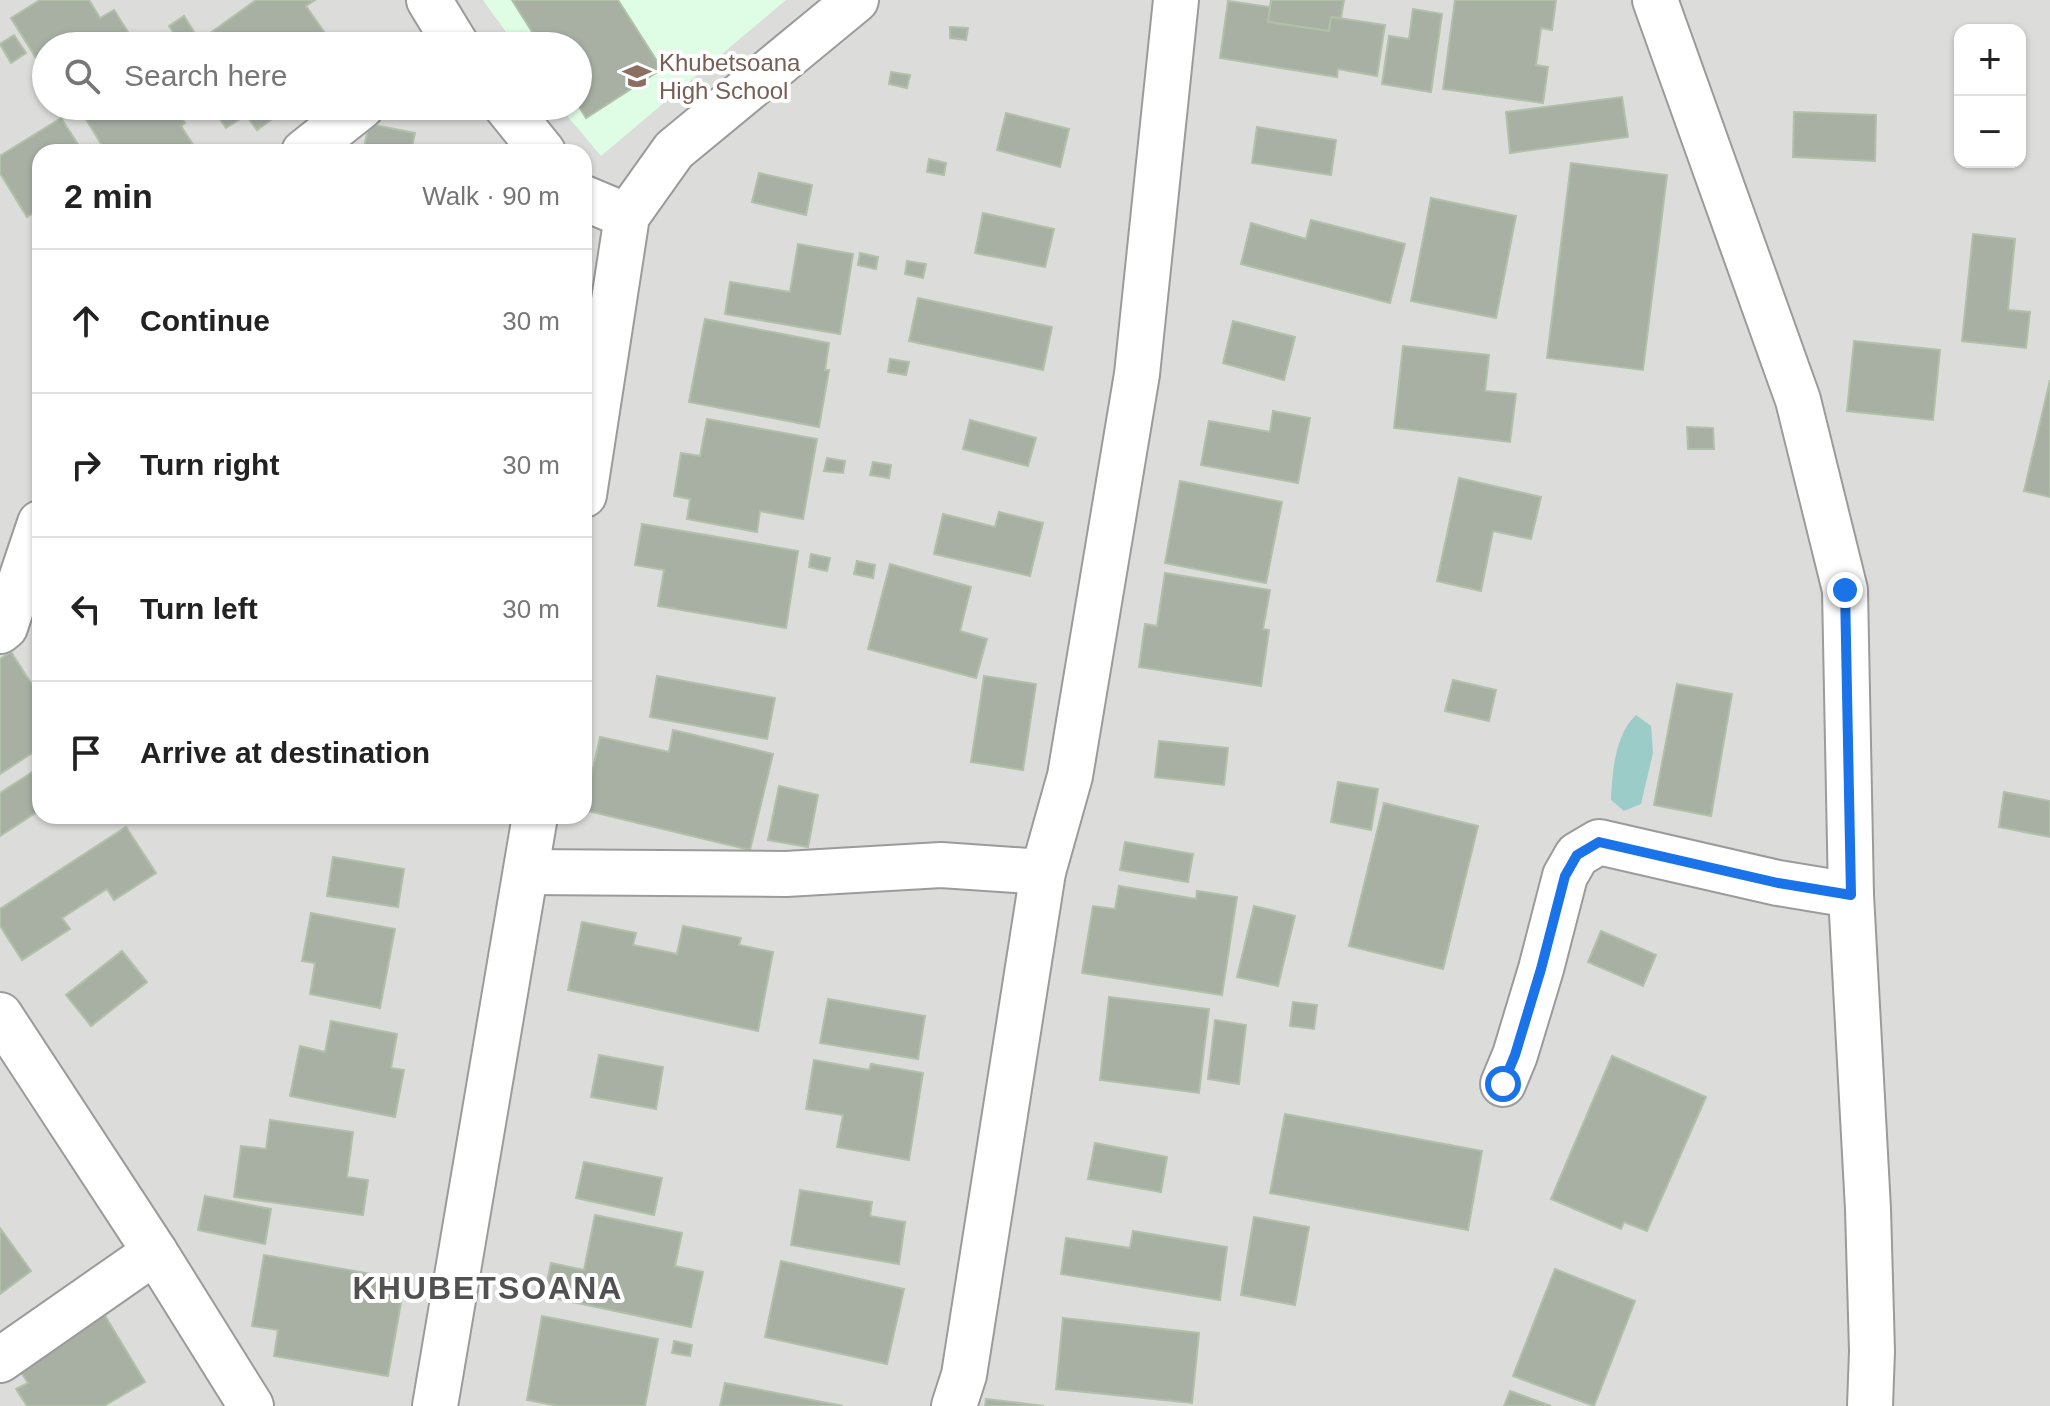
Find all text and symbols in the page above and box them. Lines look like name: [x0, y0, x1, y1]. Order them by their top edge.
map controls: [1954, 24, 2026, 168]
button: +: [1954, 24, 2026, 96]
search box: [32, 32, 592, 120]
place label: Khubetsoana High School: [659, 49, 801, 104]
icon: search: [60, 54, 104, 98]
text: Search here: [124, 59, 287, 92]
school or university icon: Khubetsoana High School: [622, 61, 652, 91]
button: −: [1954, 96, 2026, 168]
text: 2 min: [64, 177, 153, 215]
text: Walk · 90 m: [422, 181, 560, 211]
icon: ahead: [64, 299, 108, 343]
text: Continue: [140, 304, 270, 337]
text: 30 m: [502, 306, 560, 336]
icon: right: [64, 443, 108, 487]
text: Turn right: [140, 448, 279, 481]
text: 30 m: [502, 450, 560, 480]
route end: [1827, 572, 1863, 608]
icon: left: [64, 587, 108, 631]
text: Turn left: [140, 592, 258, 625]
text: 30 m: [502, 594, 560, 624]
icon: arrive: [64, 731, 108, 775]
text: Arrive at destination: [140, 736, 430, 769]
route start: [1485, 1066, 1521, 1102]
district label: KHUBETSOANA: [353, 1270, 623, 1306]

